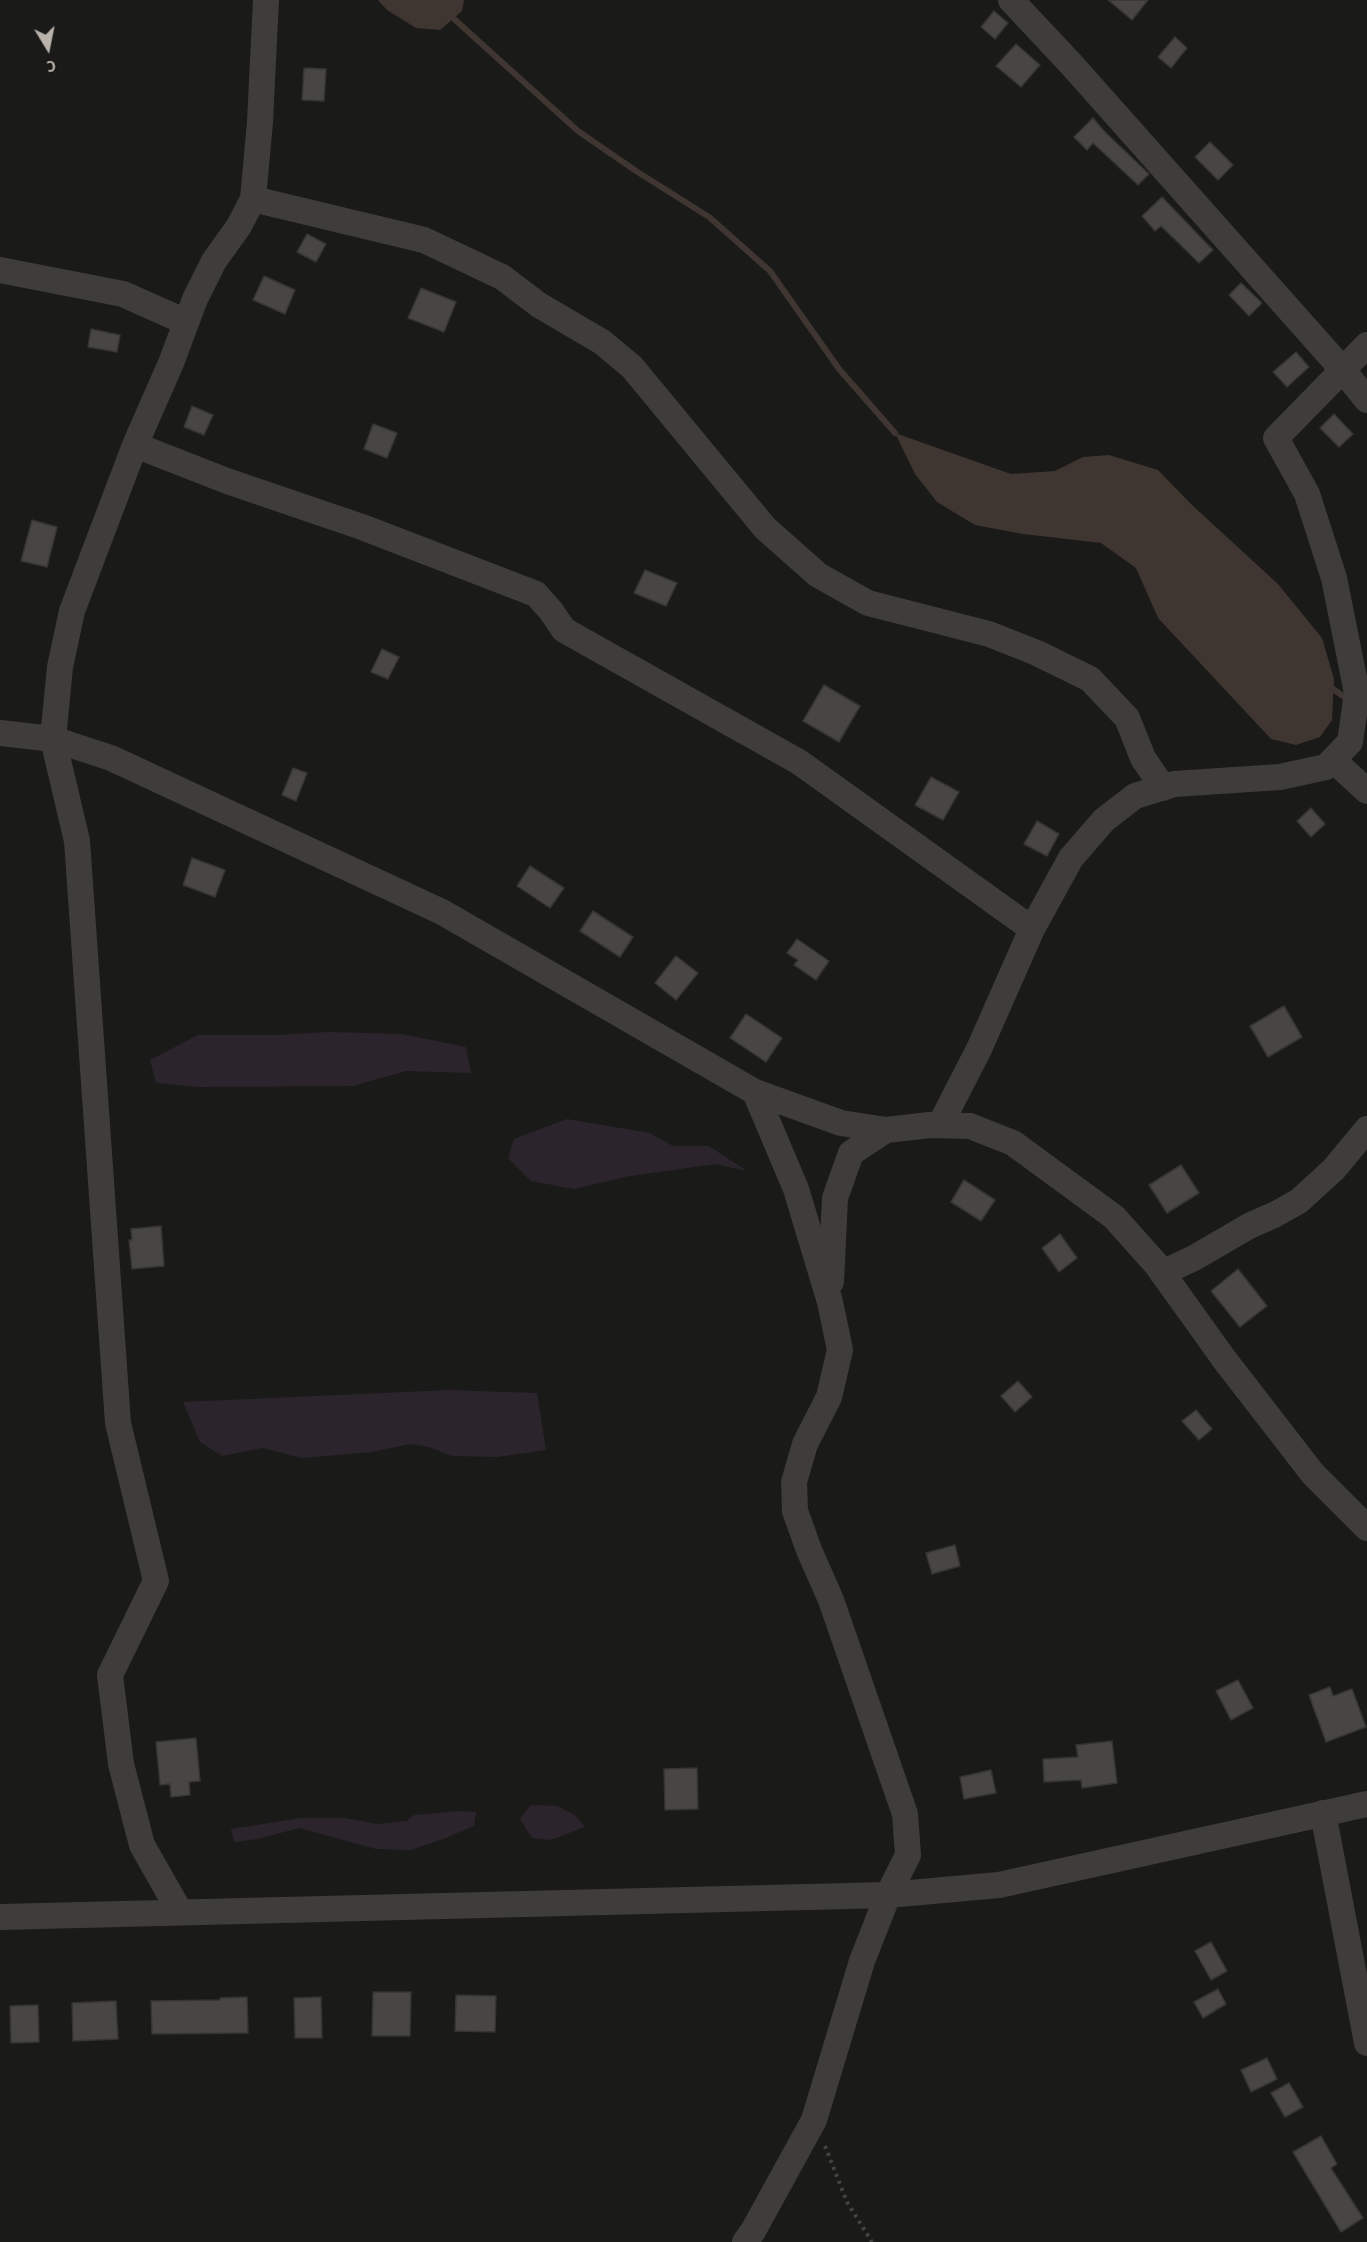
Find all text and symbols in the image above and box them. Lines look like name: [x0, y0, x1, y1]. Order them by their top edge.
north arrow: [18, 18, 78, 78]
text: С: [45, 57, 57, 74]

